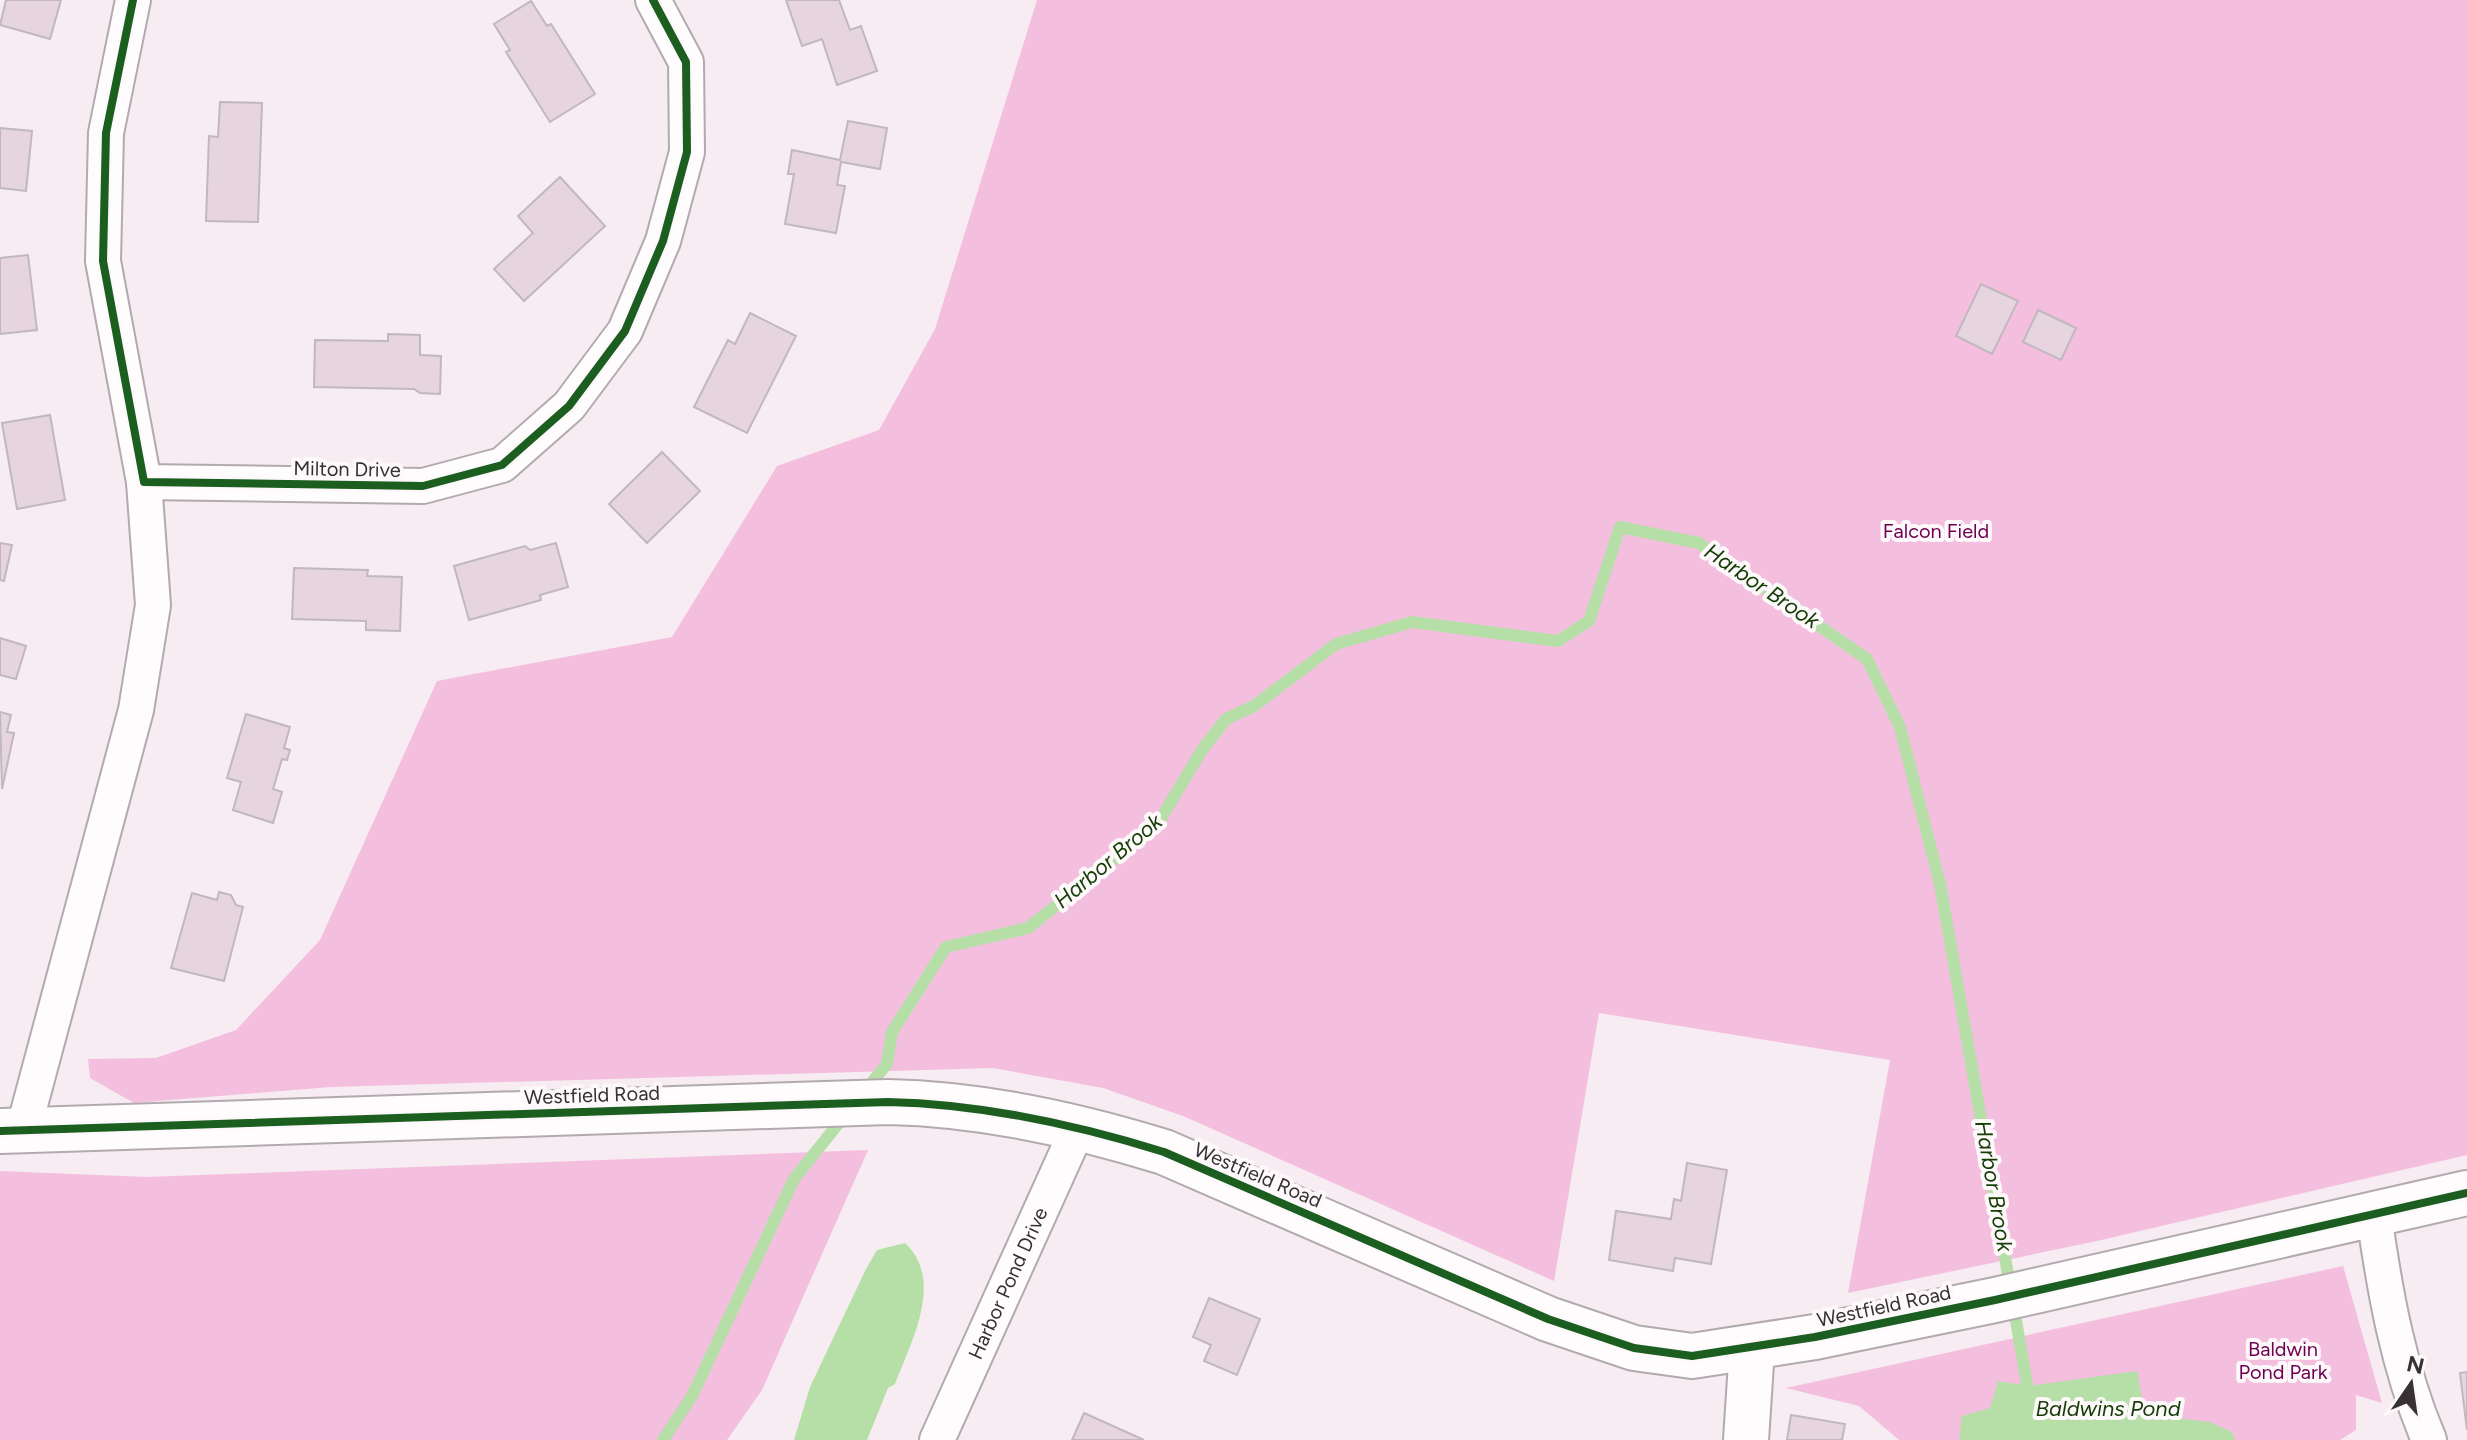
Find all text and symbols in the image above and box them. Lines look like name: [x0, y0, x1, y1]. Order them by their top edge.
street label: Milton Drive: [293, 456, 401, 482]
park label: Falcon Field: [1883, 519, 1989, 543]
water label: Harbor Brook: [1699, 538, 1826, 635]
water label: Harbor Brook: [1048, 807, 1169, 914]
street label: Westfield Road: [524, 1081, 660, 1109]
water label: Harbor Brook: [1969, 1118, 2019, 1255]
street label: Westfield Road: [1191, 1137, 1325, 1213]
street label: Harbor Pond Drive: [963, 1203, 1053, 1363]
street label: Westfield Road: [1815, 1280, 1953, 1332]
park label: Baldwin Pond Park: [2239, 1337, 2328, 1384]
north arrow: [2371, 1344, 2451, 1424]
text: N: [2404, 1350, 2427, 1380]
water label: Baldwins Pond: [2035, 1395, 2182, 1422]

